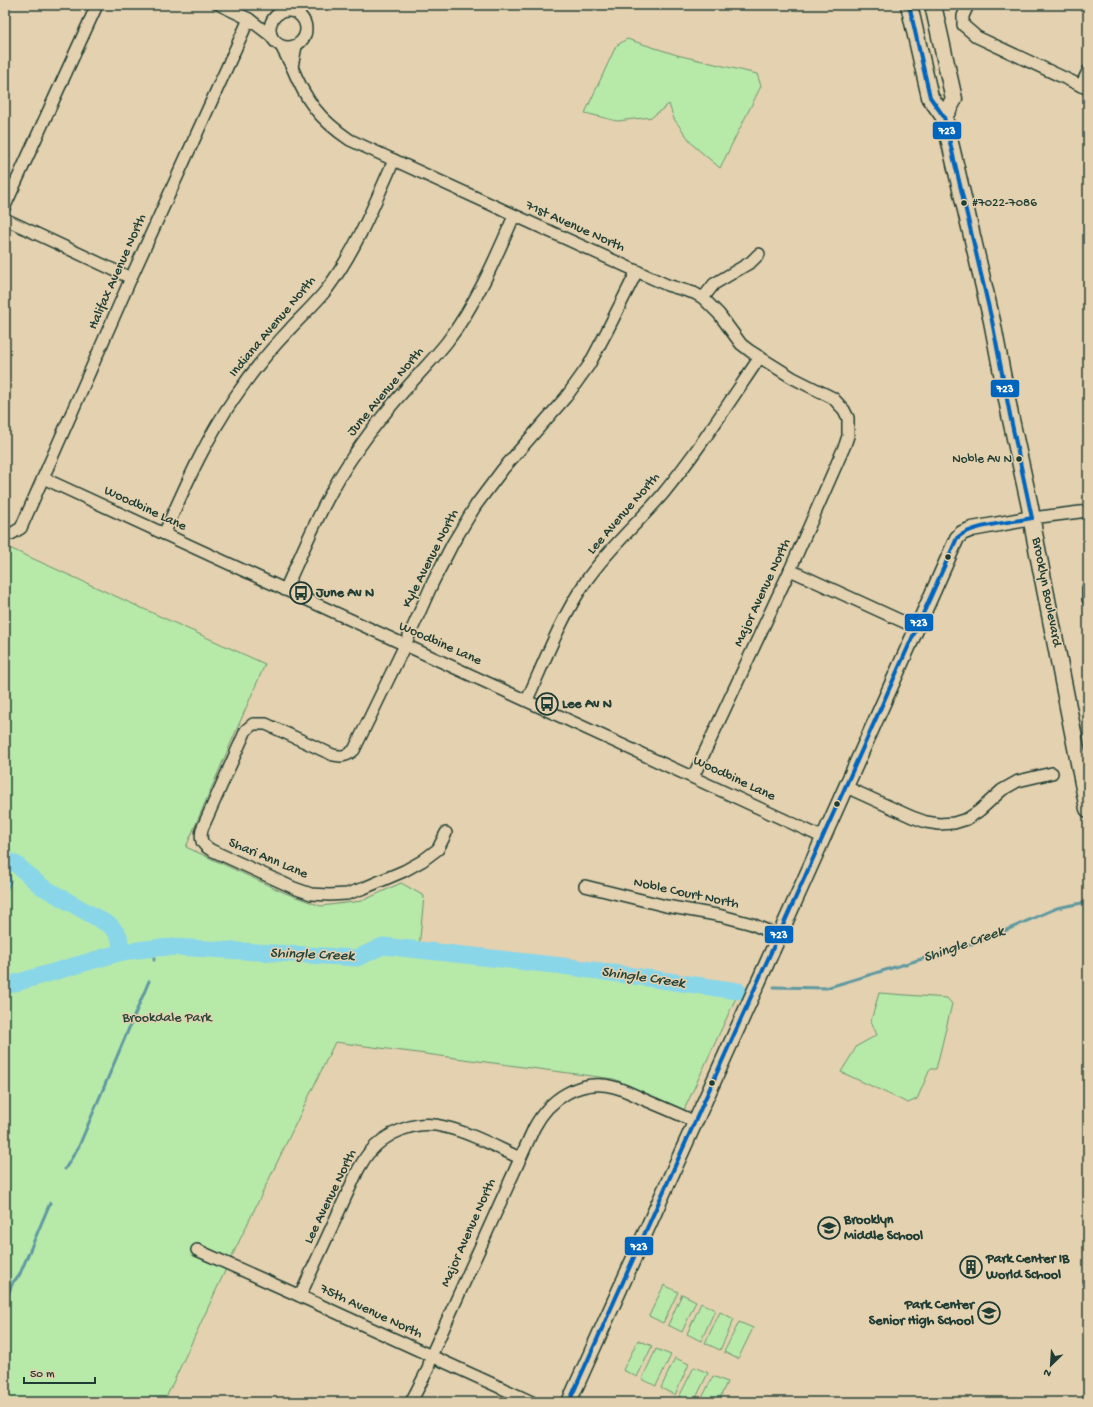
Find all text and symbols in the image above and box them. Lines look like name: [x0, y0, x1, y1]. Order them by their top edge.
line badge: 723: [932, 121, 962, 140]
text: 723: [938, 126, 956, 138]
place label: #7022-7086: [972, 196, 1037, 211]
street label: 71st Avenue North: [522, 197, 628, 257]
marker: #7022-7086: [959, 198, 969, 208]
street label: Halifax Avenue North: [85, 211, 151, 332]
street label: Indiana Avenue North: [226, 273, 321, 381]
street label: June Avenue North: [344, 344, 429, 440]
line badge: 723: [990, 379, 1020, 398]
text: 723: [996, 384, 1014, 396]
place label: Noble Av N: [952, 452, 1012, 467]
marker: Noble Av N: [1014, 454, 1024, 464]
street label: Lee Avenue North: [584, 469, 664, 558]
street label: Woodbine Lane: [101, 482, 190, 536]
street label: Kyle Avenue North: [399, 506, 463, 611]
street label: Brooklyn Boulevard: [1027, 535, 1065, 650]
street label: Major Avenue North: [731, 536, 796, 650]
unlabelled marker: [943, 552, 953, 562]
bus stop icon: June Av N: [288, 580, 314, 606]
place label: June Av N: [315, 585, 374, 602]
line badge: 723: [904, 613, 934, 632]
street label: Woodbine Lane: [396, 618, 485, 670]
text: 723: [910, 618, 928, 630]
bus stop icon: Lee Av N: [534, 691, 560, 717]
place label: Lee Av N: [562, 696, 612, 713]
street label: Woodbine Lane: [690, 752, 779, 806]
unlabelled marker: [832, 799, 842, 809]
street label: Shari Ann Lane: [226, 835, 311, 884]
street label: Noble Court North: [632, 875, 741, 914]
water label: Shingle Creek: [921, 922, 1008, 967]
line badge: 723: [764, 925, 794, 944]
text: 723: [770, 930, 788, 942]
water label: Shingle Creek: [270, 945, 356, 966]
water label: Shingle Creek: [600, 963, 687, 993]
park label: Brookdale Park: [121, 1010, 213, 1027]
unlabelled marker: [707, 1078, 717, 1088]
street label: Lee Avenue North: [301, 1147, 361, 1247]
street label: Major Avenue North: [437, 1176, 501, 1290]
place label: Brooklyn Middle School: [843, 1212, 923, 1245]
school or university icon: Brooklyn Middle School: [816, 1215, 842, 1241]
line badge: 723: [624, 1236, 654, 1256]
text: 723: [630, 1242, 648, 1254]
place label: Park Center IB World School: [985, 1251, 1070, 1284]
building icon: Park Center IB World School: [958, 1254, 984, 1280]
street label: 75th Avenue North: [316, 1280, 425, 1343]
place label: Park Center Senior High School: [869, 1297, 976, 1330]
school or university icon: Park Center Senior High School: [976, 1300, 1002, 1326]
north arrow: [1031, 1345, 1071, 1385]
scale bar: [24, 1359, 95, 1385]
text: N: [1042, 1365, 1053, 1379]
text: 50 m: [30, 1368, 55, 1382]

